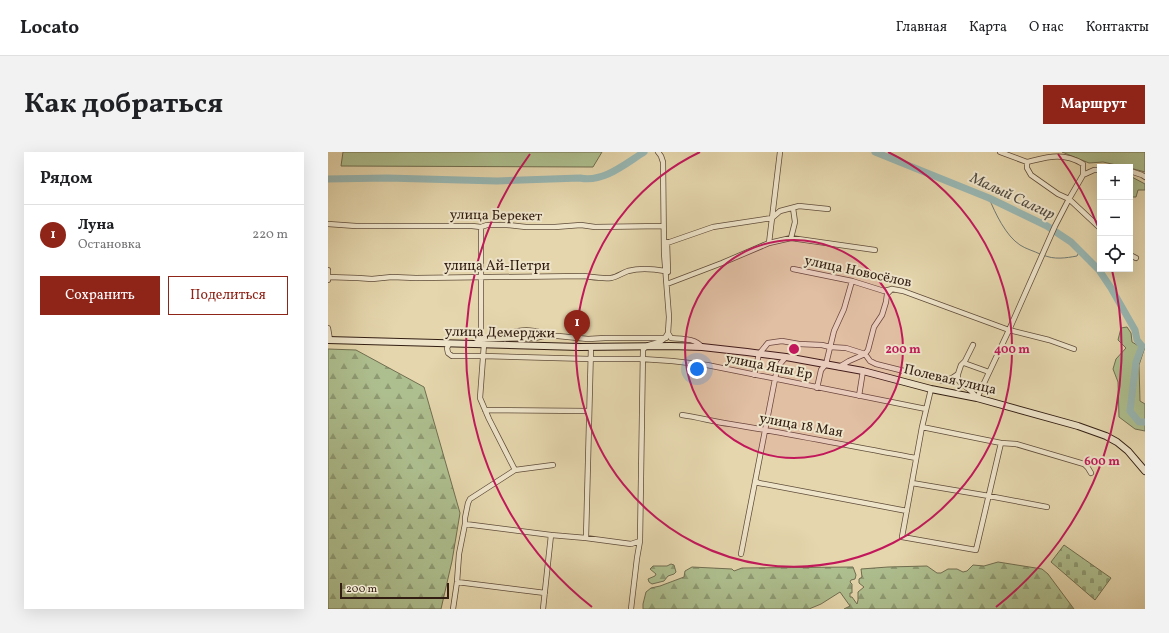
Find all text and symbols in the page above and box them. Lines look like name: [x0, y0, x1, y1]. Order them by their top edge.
text: Locato: [20, 15, 79, 41]
text: Главная: [896, 18, 947, 37]
text: Карта: [969, 18, 1007, 37]
text: О нас: [1029, 18, 1064, 37]
text: Контакты: [1086, 18, 1149, 37]
text: Как добраться: [24, 85, 223, 124]
button: Маршрут: [1043, 85, 1145, 124]
map controls: [1097, 164, 1133, 272]
button: +: [1097, 164, 1133, 200]
text: Рядом: [40, 167, 93, 190]
water label: Малый Салгир: [965, 168, 1058, 226]
button: −: [1097, 200, 1133, 236]
street label: улица Берекет: [450, 206, 542, 226]
text: Луна: [78, 215, 114, 236]
text: 1: [50, 226, 56, 244]
text: 220 m: [252, 226, 288, 244]
text: Остановка: [78, 236, 141, 254]
button: locate: [1097, 236, 1133, 272]
street label: улица Новосёлов: [803, 251, 913, 293]
street label: улица Ай-Петри: [444, 257, 551, 276]
button: Сохранить: [40, 276, 160, 315]
button: Поделиться: [168, 276, 288, 315]
pin: 1: [564, 310, 590, 343]
street label: улица Демерджи: [445, 323, 556, 343]
centre of rings: [787, 342, 801, 356]
text: 200 m: [885, 342, 921, 358]
text: 400 m: [994, 342, 1030, 358]
street label: улица Яны Ер: [724, 349, 814, 385]
your location: [687, 359, 707, 379]
street label: Полевая улица: [902, 360, 998, 400]
street label: улица 18 Мая: [758, 409, 844, 443]
text: 600 m: [1084, 454, 1120, 470]
scale bar: [340, 581, 449, 600]
text: 200 m: [346, 582, 377, 597]

